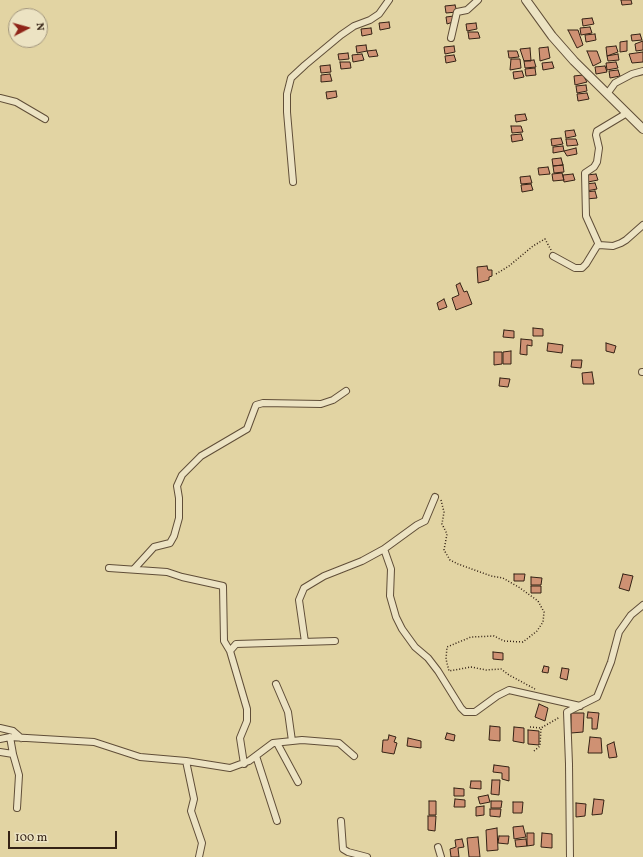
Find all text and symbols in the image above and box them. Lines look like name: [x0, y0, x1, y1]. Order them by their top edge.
north arrow: [8, 8, 48, 48]
text: N: [32, 22, 47, 32]
scale bar: [10, 823, 119, 849]
text: 100 m: [15, 830, 47, 846]

